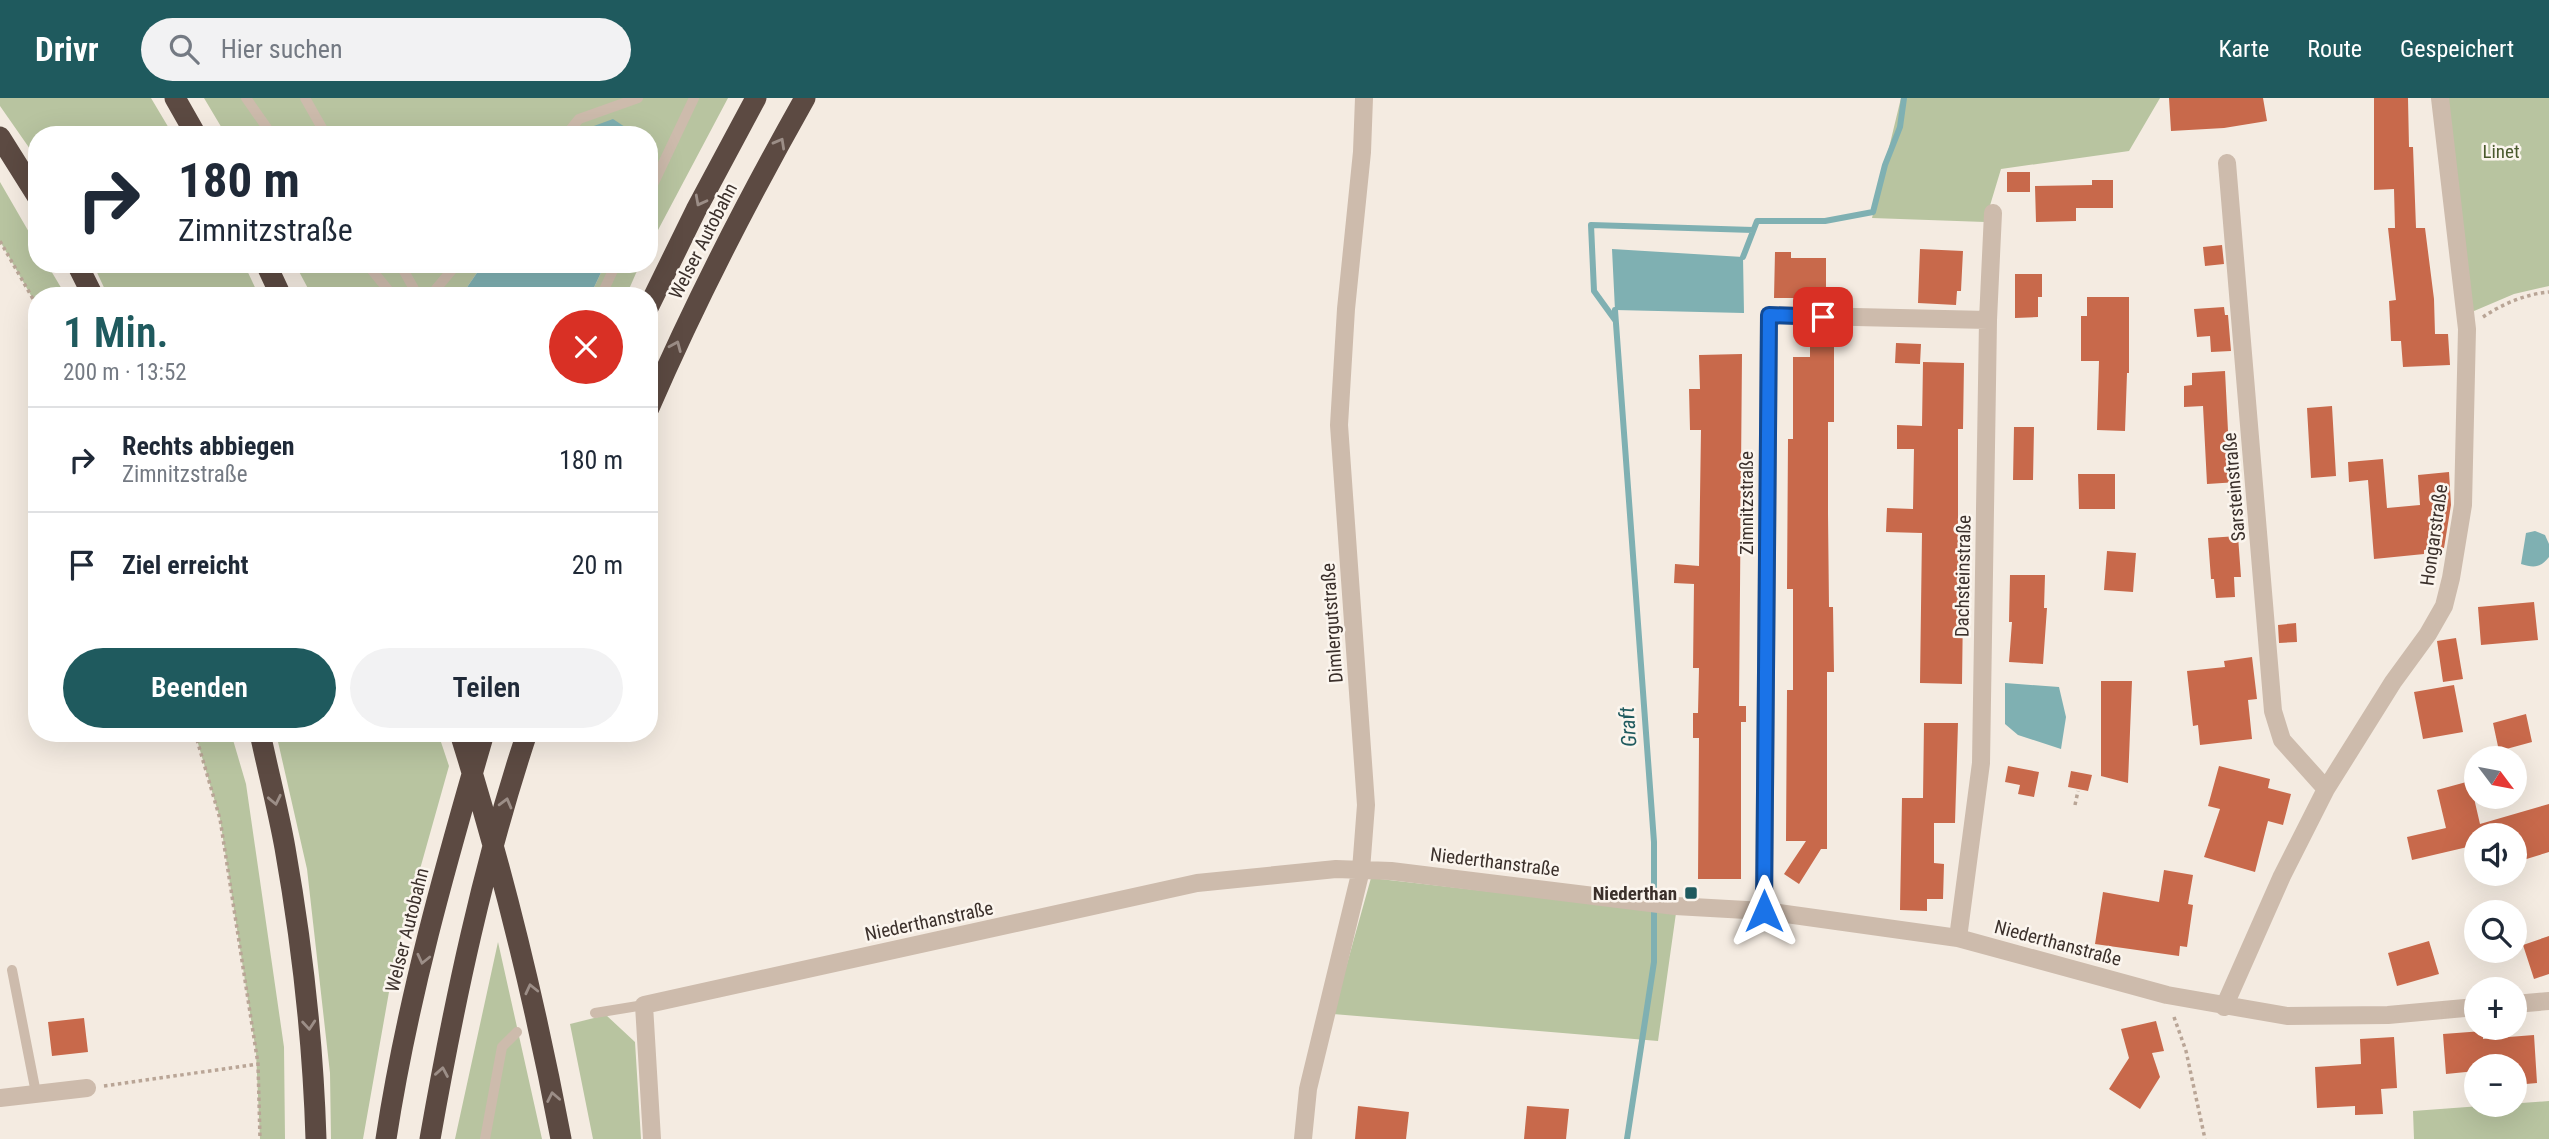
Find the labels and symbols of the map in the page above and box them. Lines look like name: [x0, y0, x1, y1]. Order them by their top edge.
one-way arrow: [772, 138, 785, 151]
park label: Linet: [2482, 140, 2520, 163]
street label: Welser Autobahn: [664, 179, 742, 303]
one-way arrow: [695, 194, 709, 206]
pin: [1793, 287, 1853, 347]
one-way arrow: [668, 340, 682, 353]
street label: Sarsteinstraße: [2218, 432, 2250, 542]
street label: Zimnitzstraße: [1735, 451, 1758, 555]
street label: Hongarstraße: [2415, 483, 2453, 587]
street label: Dachsteinstraße: [1950, 515, 1976, 637]
street label: Dimlergutstraße: [1316, 562, 1348, 684]
water label: Graft: [1615, 705, 1641, 748]
north arrow: [2464, 746, 2527, 808]
one-way arrow: [266, 794, 281, 806]
one-way arrow: [498, 797, 512, 809]
street label: Niederthanstraße: [1429, 843, 1561, 881]
street label: Welser Autobahn: [380, 866, 434, 994]
position arrow: [1727, 874, 1801, 948]
place label: Niederthan: [1593, 882, 1677, 905]
marker: Niederthan: [1683, 885, 1699, 901]
street label: Niederthanstraße: [863, 896, 995, 946]
street label: Niederthanstraße: [1992, 915, 2124, 971]
one-way arrow: [417, 953, 431, 965]
one-way arrow: [525, 983, 539, 995]
one-way arrow: [301, 1019, 316, 1030]
one-way arrow: [434, 1066, 449, 1078]
one-way arrow: [546, 1091, 561, 1103]

